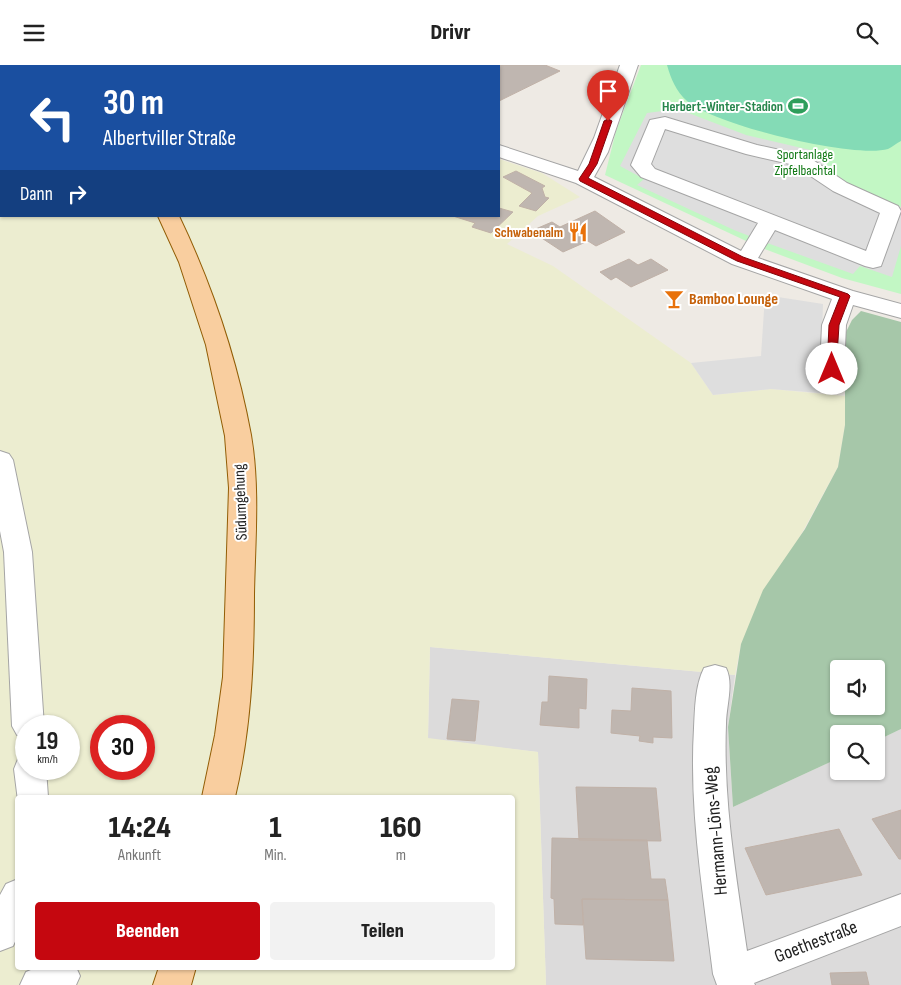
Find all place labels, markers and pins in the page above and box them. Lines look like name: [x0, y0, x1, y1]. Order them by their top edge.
pin: [587, 70, 629, 121]
sports icon: Herbert-Winter-Stadion: [787, 95, 809, 117]
place label: Herbert-Winter-Stadion: [662, 98, 783, 115]
restaurant icon: Schwabenalm: [567, 221, 589, 243]
place label: Schwabenalm: [494, 224, 563, 241]
bar icon: Bamboo Lounge: [663, 288, 685, 310]
place label: Bamboo Lounge: [689, 290, 778, 309]

